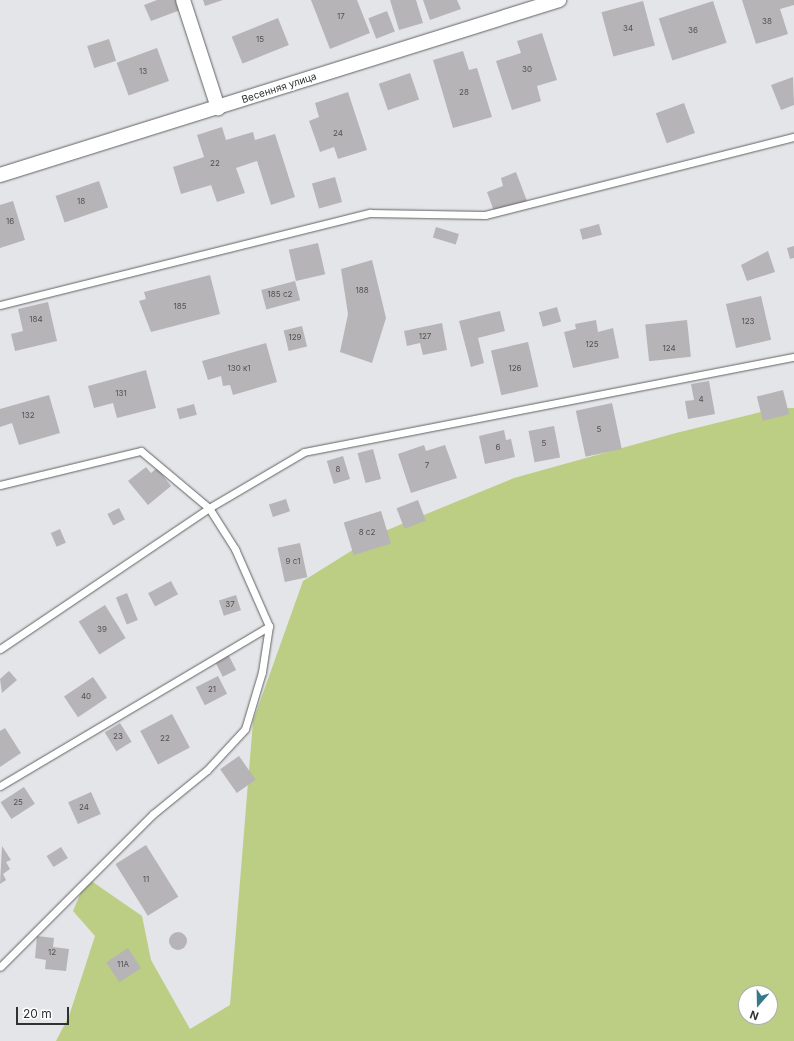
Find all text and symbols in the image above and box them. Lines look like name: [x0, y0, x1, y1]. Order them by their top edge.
house number: 17: [337, 12, 345, 22]
house number: 38: [762, 17, 772, 27]
house number: 34: [623, 24, 633, 34]
house number: 36: [688, 26, 698, 36]
house number: 15: [256, 35, 264, 45]
house number: 30: [522, 65, 532, 75]
house number: 13: [139, 67, 147, 77]
street label: Весенняя улица: [240, 70, 318, 106]
house number: 28: [459, 88, 469, 98]
house number: 24: [333, 129, 343, 139]
house number: 22: [210, 159, 220, 169]
house number: 18: [77, 197, 85, 207]
house number: 16: [6, 217, 14, 227]
house number: 188: [355, 286, 369, 296]
house number: 185 с2: [268, 290, 292, 300]
house number: 185: [173, 302, 187, 312]
house number: 184: [29, 315, 43, 325]
house number: 123: [741, 317, 755, 327]
house number: 127: [419, 332, 431, 342]
house number: 129: [288, 333, 302, 343]
house number: 125: [586, 340, 598, 350]
house number: 124: [662, 344, 676, 354]
house number: 130 к1: [227, 364, 251, 374]
house number: 126: [508, 364, 522, 374]
house number: 131: [115, 389, 127, 399]
house number: 4: [698, 395, 704, 405]
house number: 132: [21, 411, 35, 421]
house number: 5: [597, 425, 601, 435]
house number: 5: [542, 439, 546, 449]
house number: 6: [496, 443, 500, 453]
house number: 7: [425, 461, 429, 471]
house number: 8: [336, 465, 340, 475]
house number: 8 с2: [359, 528, 375, 538]
house number: 9 с1: [286, 557, 300, 567]
house number: 37: [225, 600, 235, 610]
house number: 39: [97, 625, 107, 635]
house number: 21: [208, 685, 216, 695]
house number: 40: [81, 692, 91, 702]
house number: 23: [113, 732, 123, 742]
house number: 22: [160, 734, 170, 744]
house number: 25: [13, 798, 23, 808]
house number: 24: [79, 803, 89, 813]
house number: 11: [143, 875, 149, 885]
house number: 12: [48, 948, 56, 958]
house number: 11А: [117, 960, 129, 970]
north arrow: [738, 985, 778, 1025]
scale bar: [18, 999, 71, 1025]
text: 20 m: [23, 1006, 52, 1021]
text: N: [748, 1007, 761, 1023]

